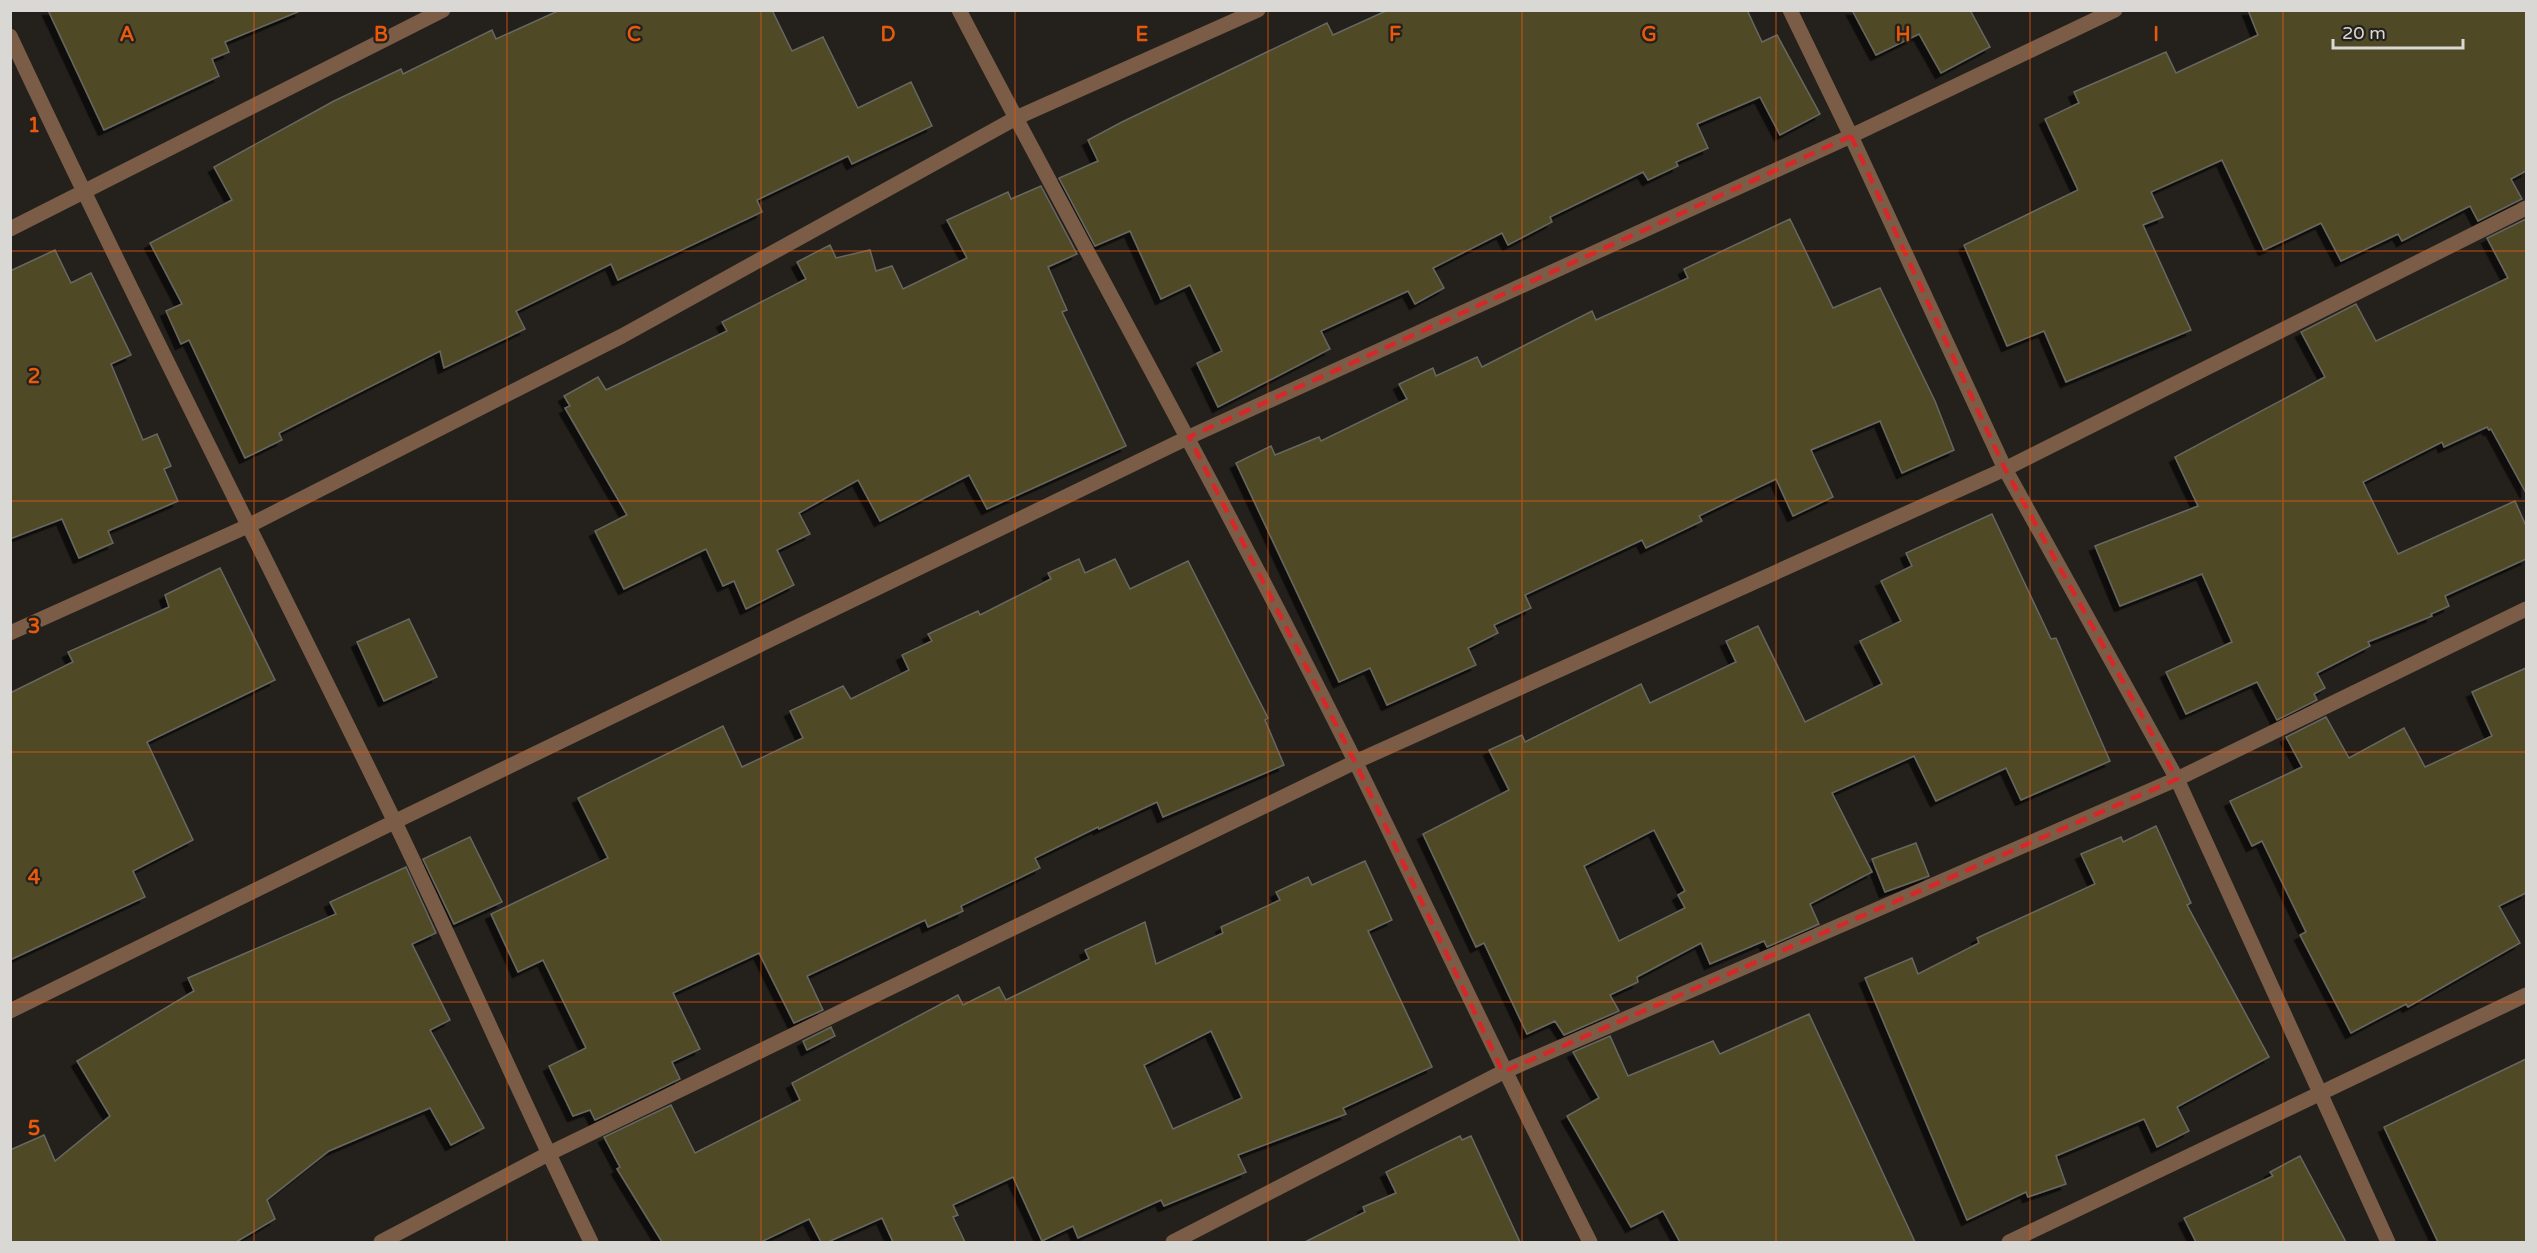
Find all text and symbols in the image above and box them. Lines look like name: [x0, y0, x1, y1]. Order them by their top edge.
scale bar: [2333, 12, 2464, 50]
text: 20 m: [2342, 22, 2386, 44]
text: A: [120, 23, 135, 47]
text: B: [374, 23, 388, 47]
text: C: [627, 23, 641, 47]
text: D: [880, 23, 896, 47]
text: E: [1136, 23, 1149, 47]
text: F: [1389, 23, 1401, 47]
text: G: [1641, 23, 1657, 47]
text: H: [1895, 23, 1911, 47]
text: I: [2153, 23, 2159, 47]
text: 1: [28, 114, 40, 138]
text: 2: [28, 365, 40, 389]
text: 3: [28, 615, 40, 639]
text: 4: [28, 866, 41, 890]
text: 5: [28, 1117, 40, 1141]

